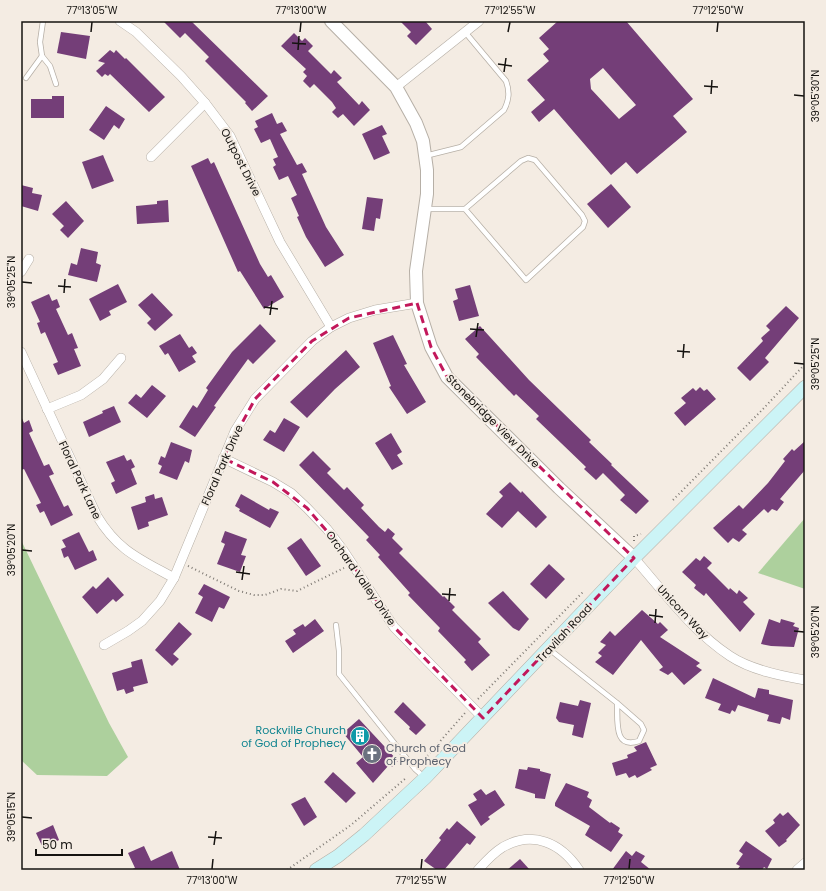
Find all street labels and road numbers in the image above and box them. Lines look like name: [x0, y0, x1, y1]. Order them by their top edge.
street label: Outpost Drive: [217, 125, 265, 199]
street label: Stonebridge View Drive: [443, 371, 544, 472]
street label: Floral Park Drive: [197, 422, 247, 508]
street label: Floral Park Lane: [55, 438, 105, 522]
street label: Orchard Valley Drive: [322, 527, 400, 629]
street label: Unicorn Way: [654, 581, 713, 643]
street label: Travilah Road: [533, 600, 595, 666]

